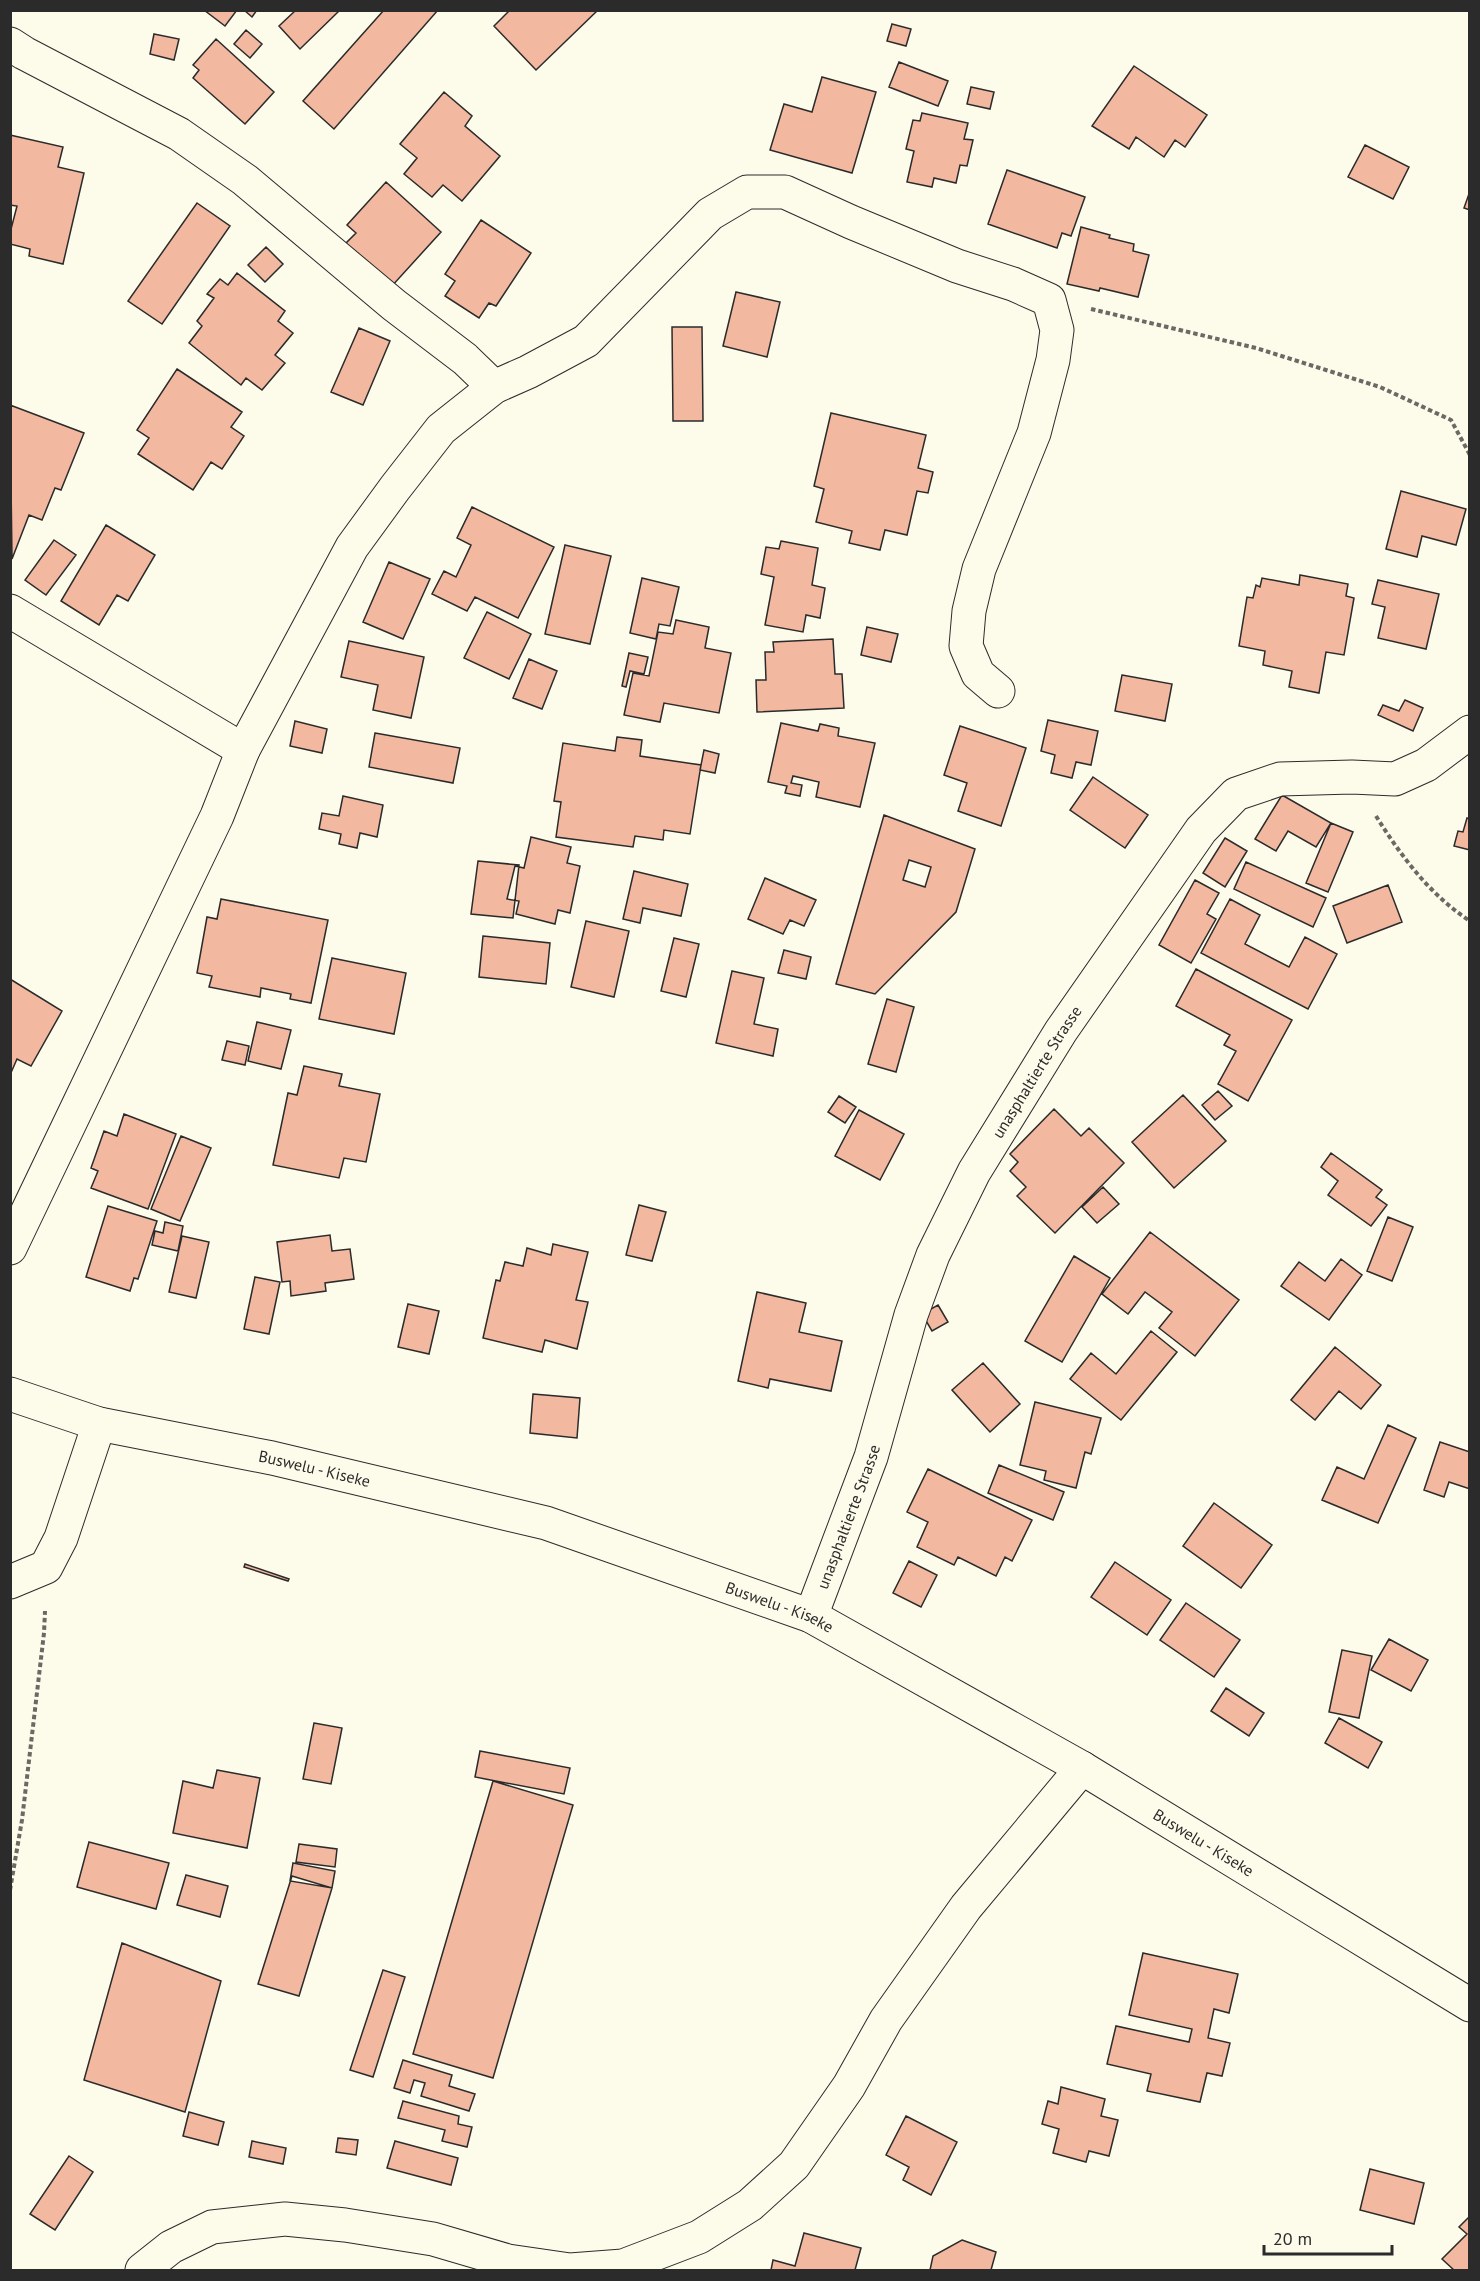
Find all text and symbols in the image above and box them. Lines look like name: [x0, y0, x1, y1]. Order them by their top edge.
street label: unasphaltierte Strasse: [987, 1002, 1086, 1142]
street label: unasphaltierte Strasse: [812, 1442, 884, 1592]
street label: Buswelu - Kiseke: [257, 1446, 372, 1491]
street label: Buswelu - Kiseke: [723, 1577, 837, 1637]
street label: Buswelu - Kiseke: [1150, 1804, 1258, 1881]
scale bar: [1264, 2218, 1392, 2256]
text: 20 m: [1273, 2227, 1312, 2250]

